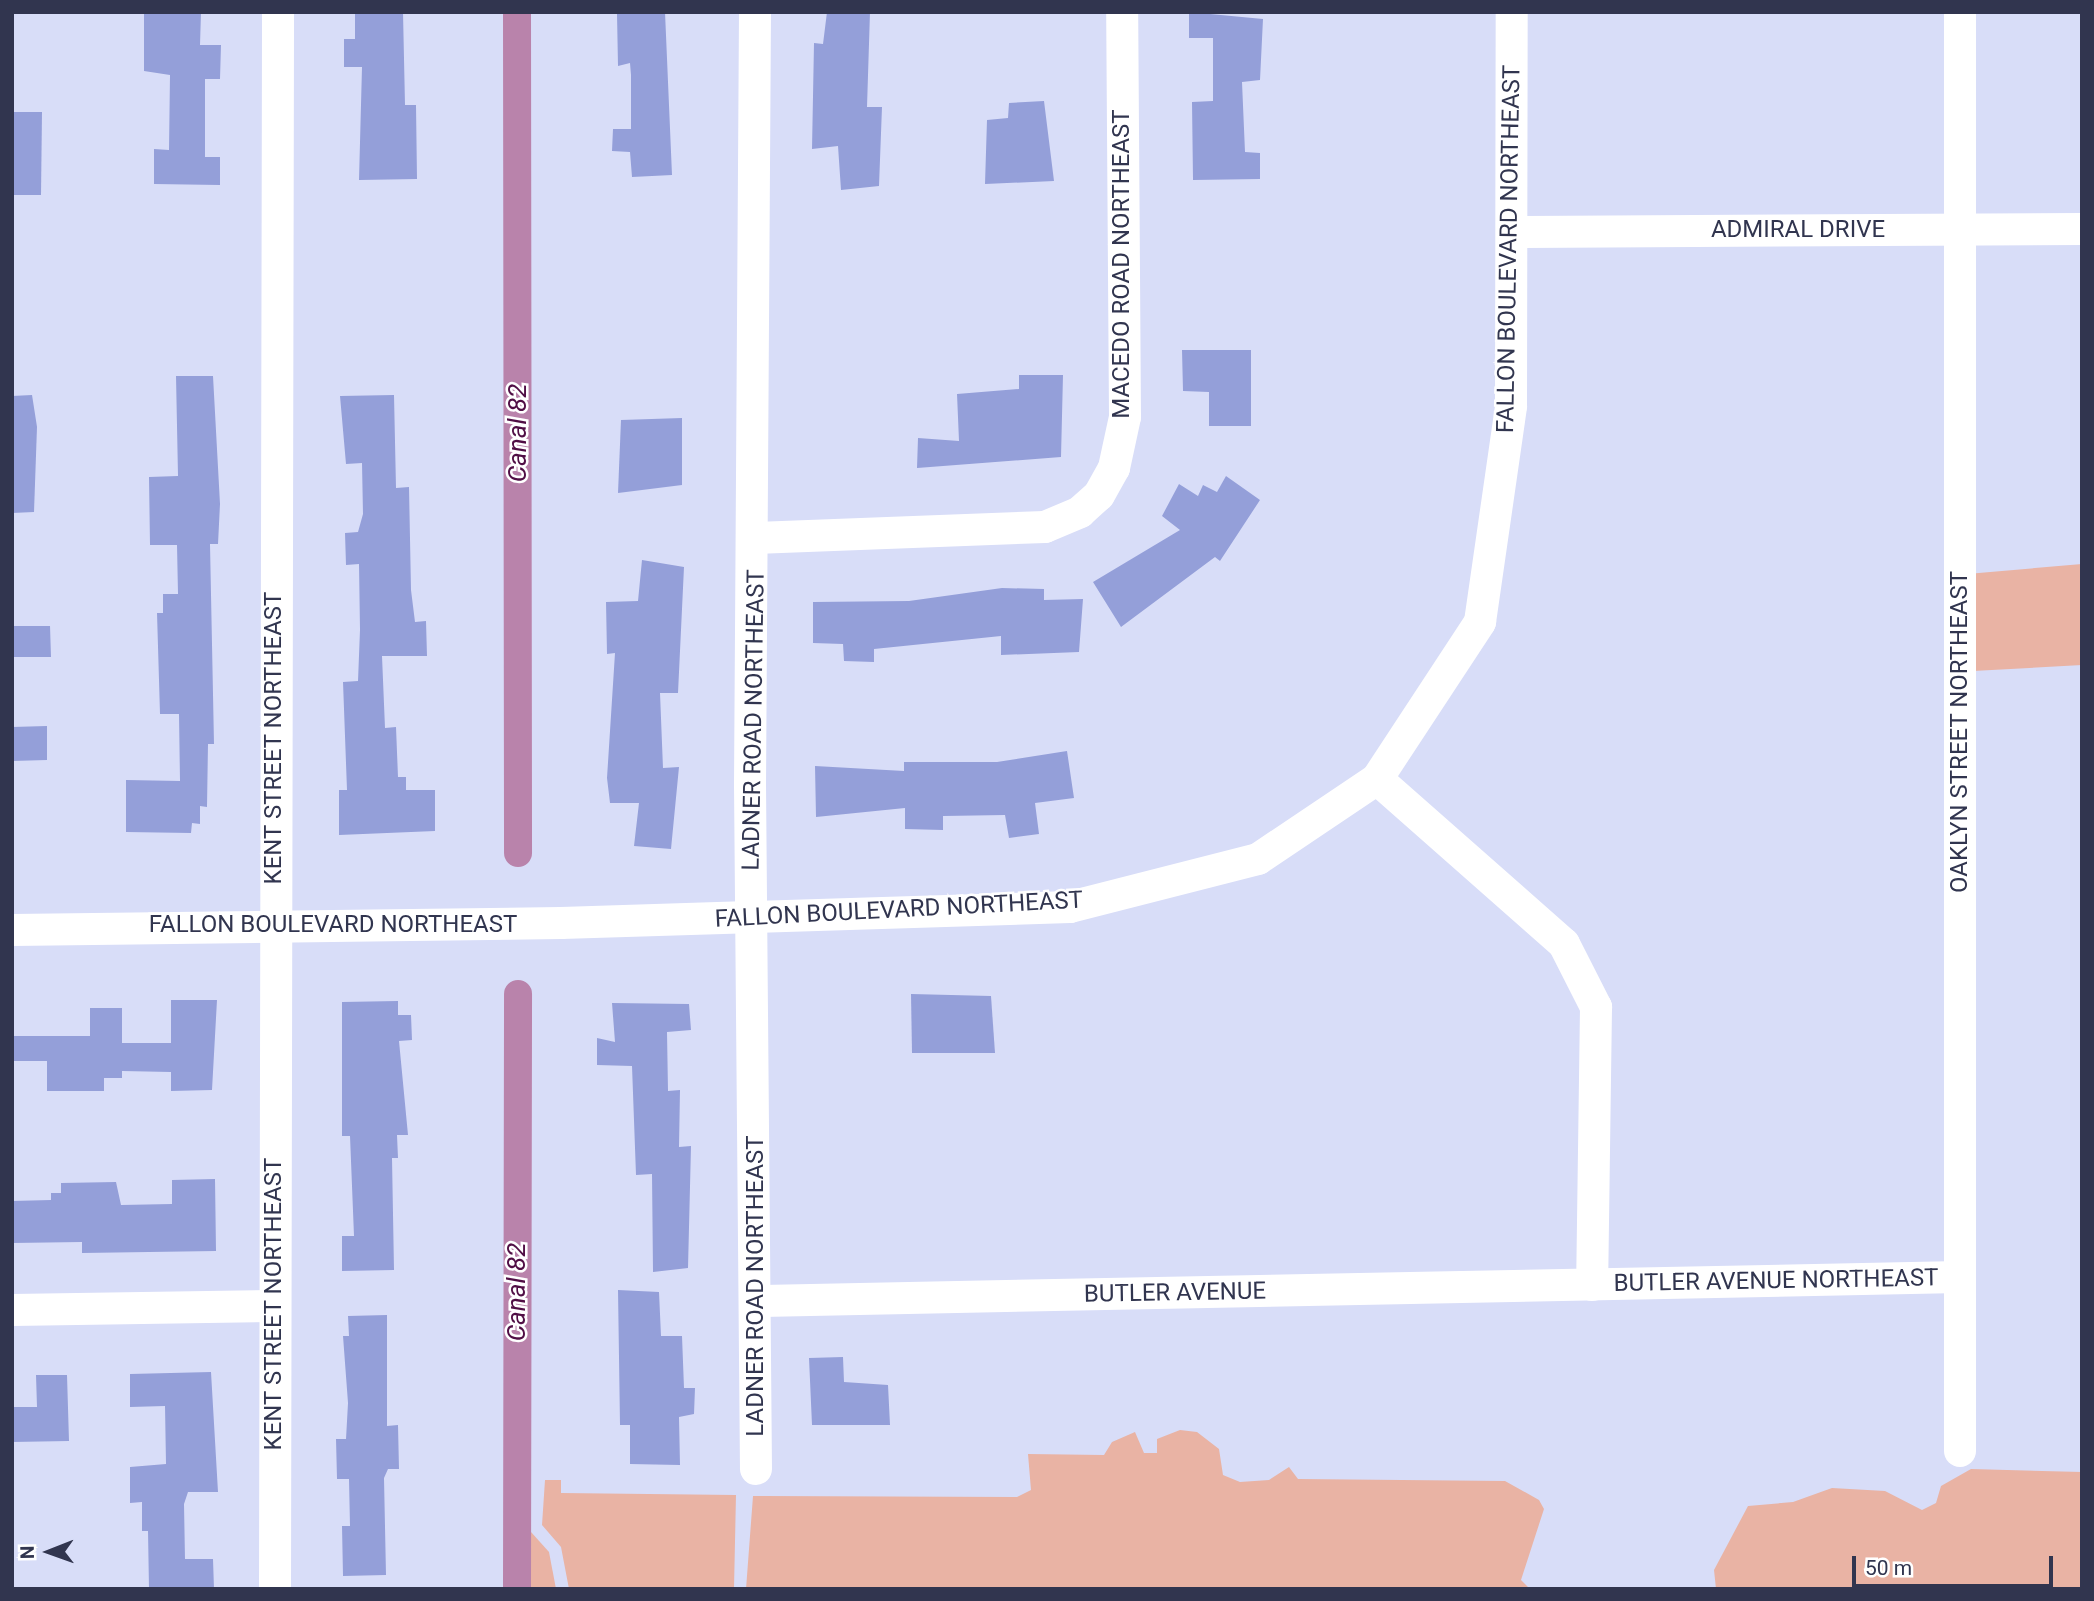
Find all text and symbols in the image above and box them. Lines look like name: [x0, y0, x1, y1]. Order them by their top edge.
street label: FALLON BOULEVARD NORTHEAST: [1491, 65, 1527, 433]
street label: MACEDO ROAD NORTHEAST: [1108, 109, 1136, 419]
street label: ADMIRAL DRIVE: [1711, 216, 1885, 244]
water label: Canal 82: [502, 384, 534, 482]
street label: LADNER ROAD NORTHEAST: [737, 569, 771, 871]
street label: OAKLYN STREET NORTHEAST: [1946, 571, 1974, 893]
street label: KENT STREET NORTHEAST: [260, 591, 288, 885]
street label: FALLON BOULEVARD NORTHEAST: [714, 886, 1084, 934]
street label: FALLON BOULEVARD NORTHEAST: [149, 911, 517, 939]
street label: LADNER ROAD NORTHEAST: [742, 1135, 770, 1437]
street label: KENT STREET NORTHEAST: [260, 1157, 288, 1451]
water label: Canal 82: [501, 1243, 533, 1341]
street label: BUTLER AVENUE NORTHEAST: [1613, 1264, 1939, 1298]
street label: BUTLER AVENUE: [1084, 1277, 1266, 1309]
north arrow: [14, 1517, 84, 1587]
scale bar: [1856, 1542, 2057, 1586]
text: N: [16, 1545, 39, 1559]
text: 50 m: [1865, 1556, 1912, 1580]

